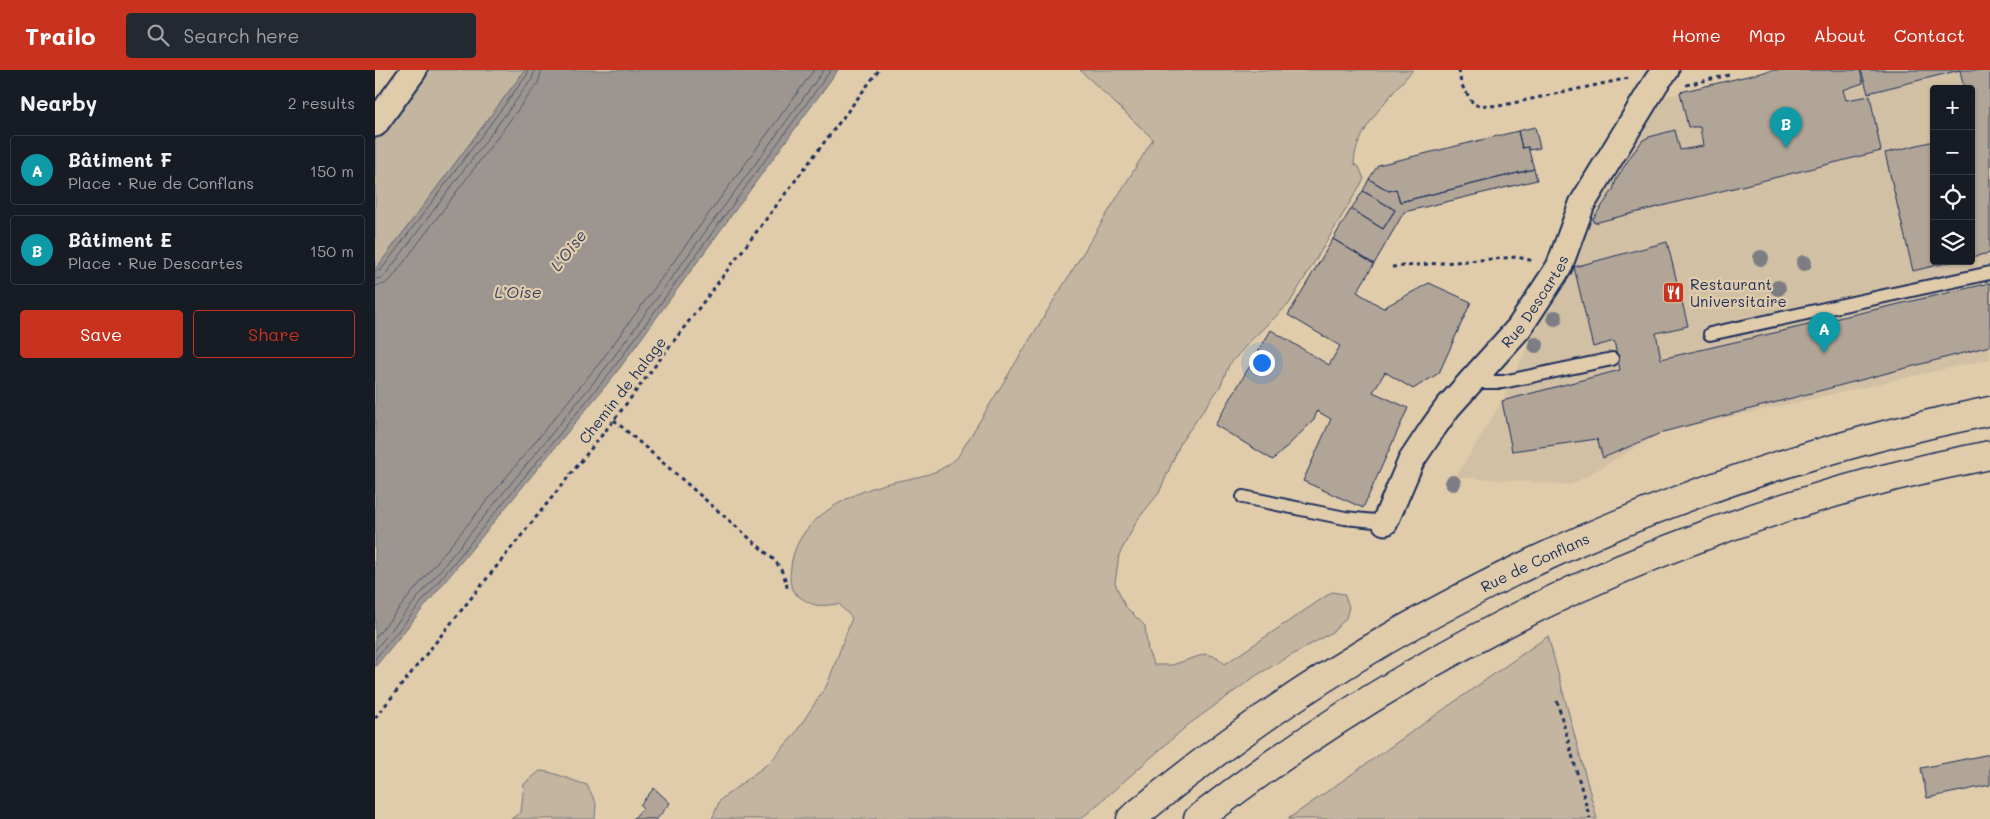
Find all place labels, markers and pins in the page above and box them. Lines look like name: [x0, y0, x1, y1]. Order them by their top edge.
pin: B: [1770, 107, 1802, 148]
place label: Restaurant Universitaire: [1690, 274, 1787, 311]
restaurant icon: Restaurant Universitaire: [1662, 281, 1686, 305]
pin: A: [1808, 312, 1840, 353]

